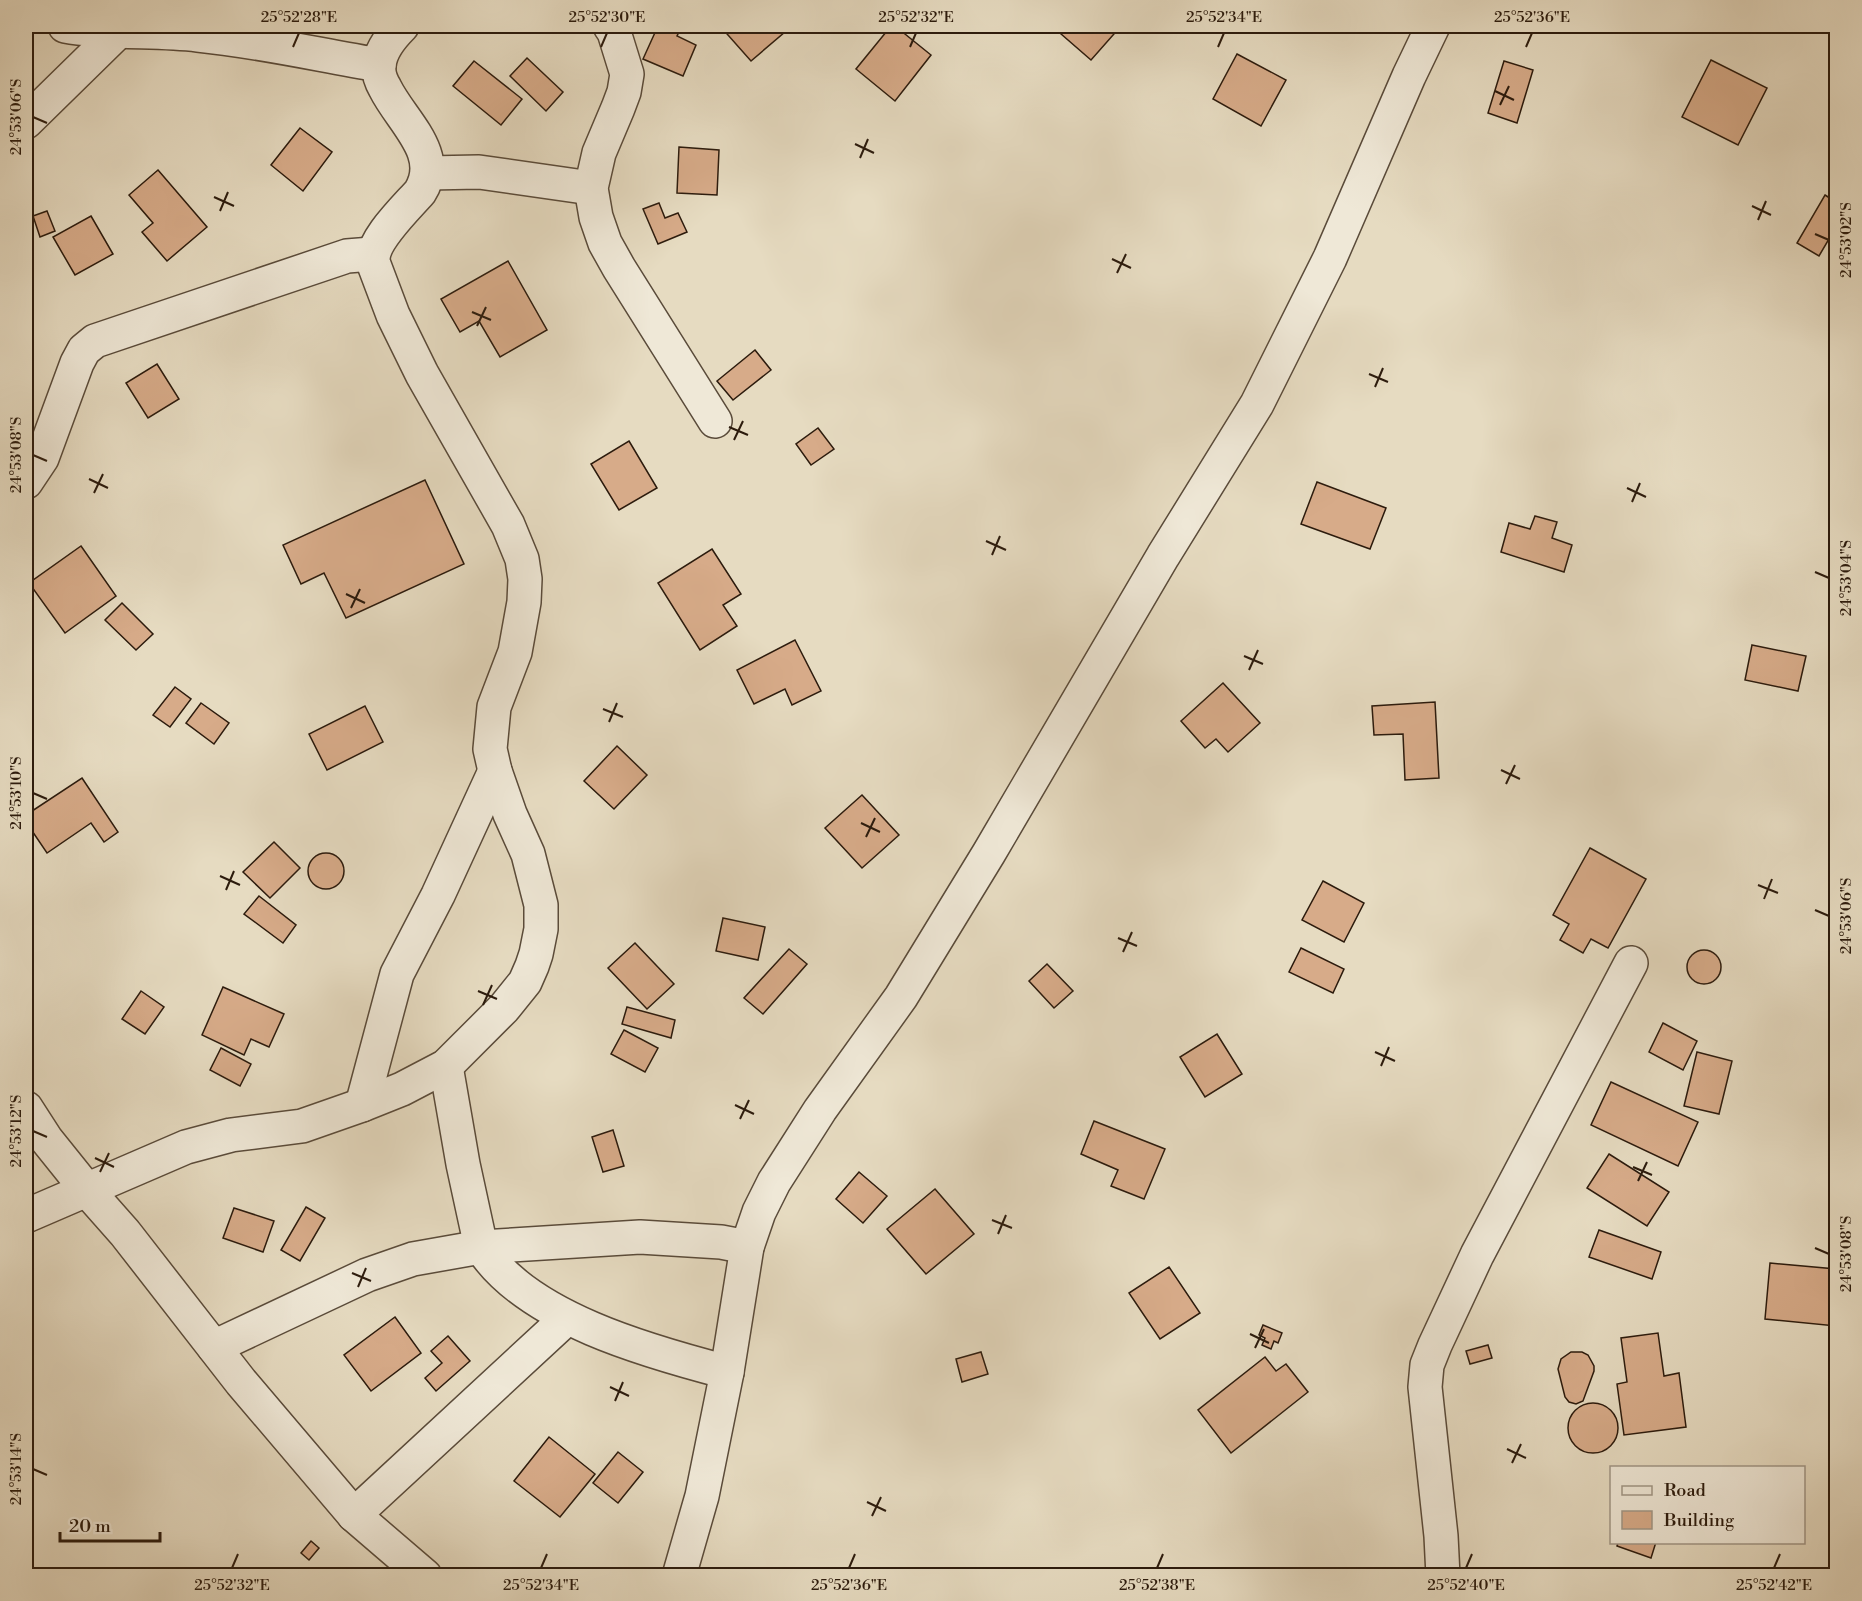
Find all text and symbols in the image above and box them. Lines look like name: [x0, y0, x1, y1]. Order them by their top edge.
text: 25°52'28"E: [261, 8, 337, 27]
text: 25°52'30"E: [569, 8, 645, 27]
text: 25°52'32"E: [878, 8, 954, 27]
text: 25°52'34"E: [1186, 8, 1262, 27]
text: 25°52'36"E: [1494, 8, 1570, 27]
text: 24°53'06"S: [7, 79, 26, 155]
text: 24°53'02"S: [1837, 202, 1856, 278]
text: 24°53'08"S: [7, 417, 26, 493]
text: 24°53'04"S: [1837, 540, 1856, 616]
text: 24°53'10"S: [7, 756, 26, 830]
text: 24°53'06"S: [1837, 878, 1856, 954]
text: 24°53'12"S: [7, 1095, 26, 1167]
text: 24°53'08"S: [1837, 1216, 1856, 1292]
text: 24°53'14"S: [7, 1433, 26, 1505]
legend: [1610, 1466, 1805, 1544]
text: Road: [1664, 1479, 1707, 1502]
scale bar: [60, 1505, 160, 1543]
text: Building: [1663, 1509, 1735, 1532]
text: 20 m: [69, 1515, 111, 1538]
text: 25°52'32"E: [194, 1576, 270, 1595]
text: 25°52'34"E: [503, 1576, 579, 1595]
text: 25°52'36"E: [811, 1576, 887, 1595]
text: 25°52'38"E: [1119, 1576, 1195, 1595]
text: 25°52'40"E: [1427, 1576, 1505, 1595]
text: 25°52'42"E: [1736, 1576, 1812, 1595]

